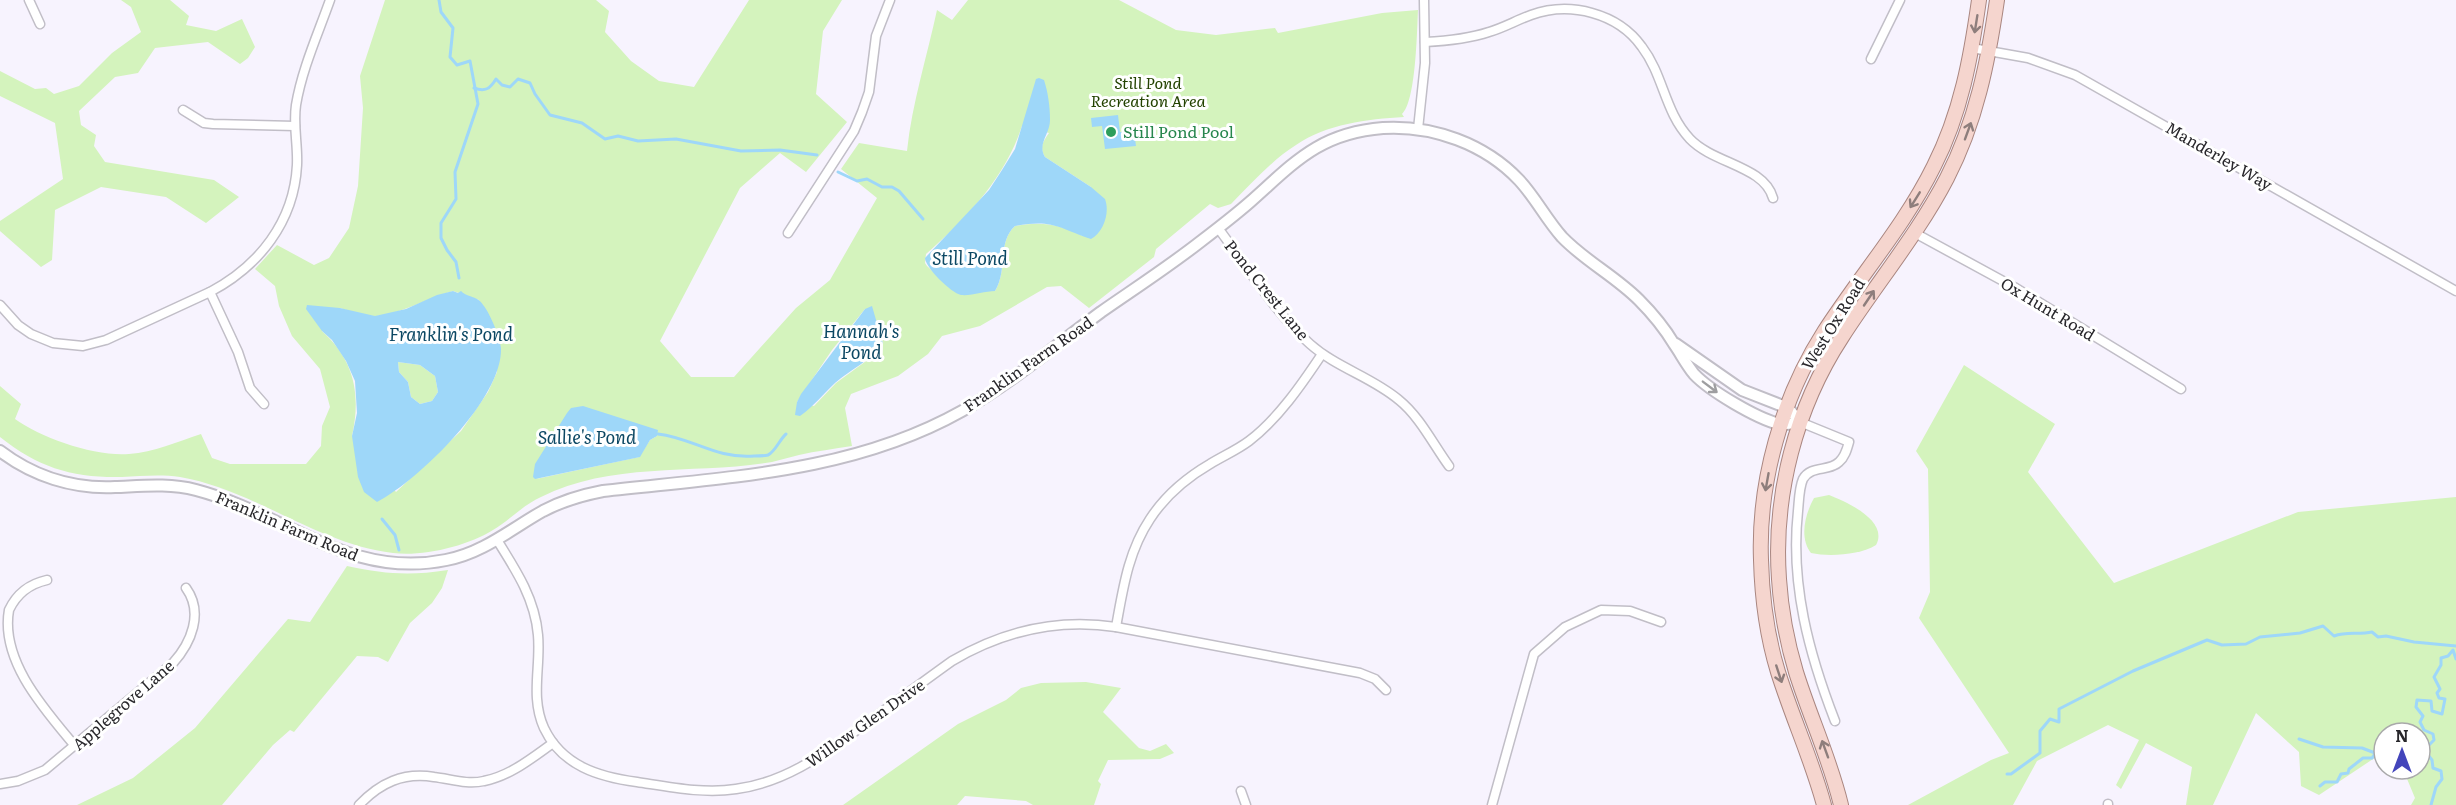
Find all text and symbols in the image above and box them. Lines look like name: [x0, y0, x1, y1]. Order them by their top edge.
one-way arrow: [1970, 14, 1981, 33]
park label: Still Pond Recreation Area: [1090, 70, 1206, 112]
street label: Manderley Way: [2162, 115, 2278, 196]
place label: Still Pond Pool: [1123, 119, 1234, 143]
one-way arrow: [1963, 122, 1974, 141]
marker: Still Pond Pool: [1104, 125, 1118, 139]
one-way arrow: [1908, 191, 1920, 208]
street label: Pond Crest Lane: [1220, 234, 1316, 345]
water label: Still Pond: [932, 244, 1009, 271]
street label: Ox Hunt Road: [1997, 270, 2100, 346]
street label: West Ox Road: [1794, 273, 1870, 374]
one-way arrow: [1863, 290, 1875, 307]
street label: Franklin Farm Road: [958, 309, 1097, 417]
water label: Hannah's Pond: [823, 317, 899, 365]
water label: Franklin's Pond: [389, 320, 514, 347]
one-way arrow: [1702, 381, 1718, 393]
water label: Sallie's Pond: [538, 423, 637, 450]
one-way arrow: [1761, 471, 1772, 491]
street label: Franklin Farm Road: [212, 484, 363, 566]
street label: Applegrove Lane: [66, 653, 178, 755]
one-way arrow: [1775, 664, 1786, 683]
street label: Willow Glen Drive: [800, 672, 929, 772]
north arrow: [2372, 721, 2432, 781]
text: N: [2395, 723, 2409, 747]
one-way arrow: [1818, 740, 1829, 759]

